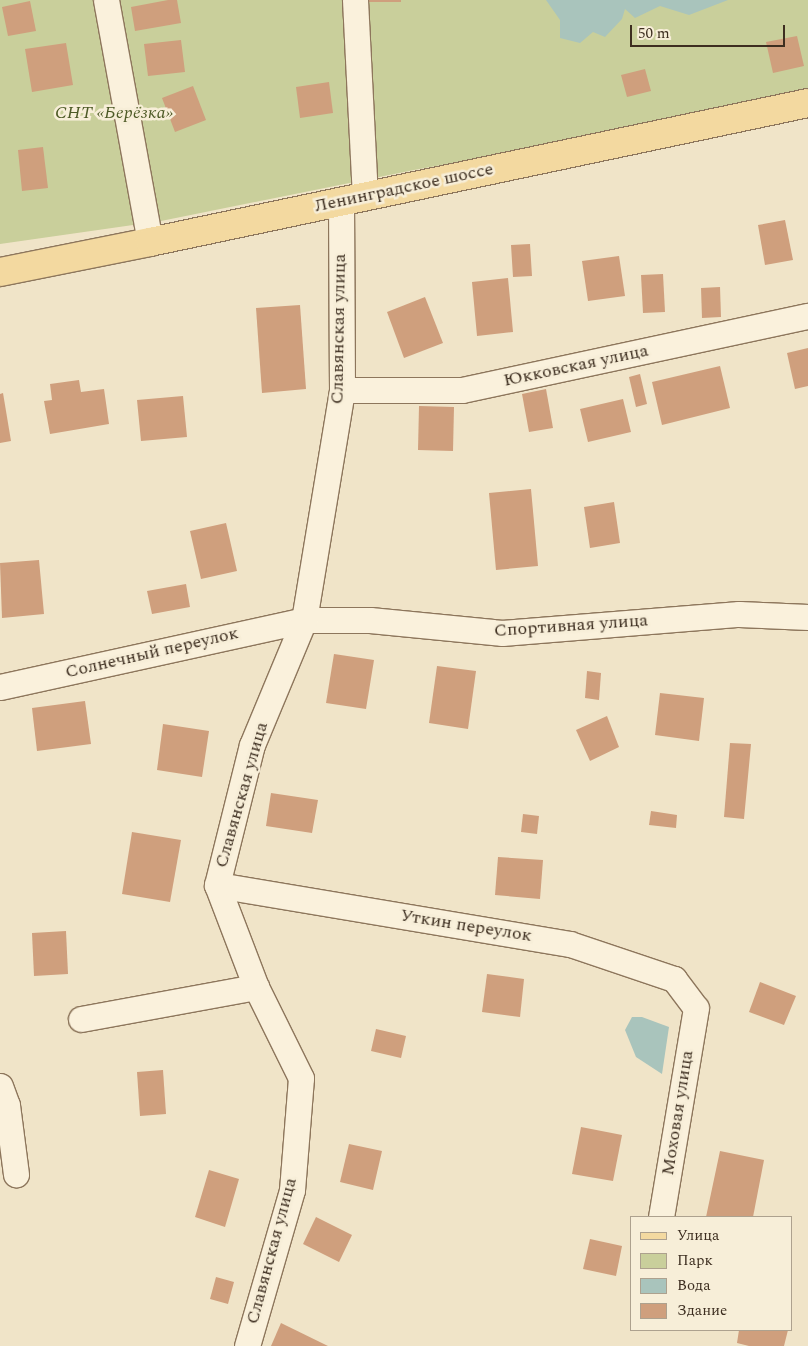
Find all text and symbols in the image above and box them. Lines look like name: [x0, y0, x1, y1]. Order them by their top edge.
scale bar: [633, 15, 788, 47]
text: 50 m: [638, 22, 670, 45]
park label: СНТ «Берёзка»: [55, 102, 173, 124]
street label: Ленинградское шоссе: [313, 158, 495, 218]
street label: Славянская улица: [327, 254, 351, 404]
street label: Юкковская улица: [502, 340, 650, 392]
street label: Спортивная улица: [493, 610, 649, 642]
street label: Солнечный переулок: [63, 623, 241, 683]
street label: Славянская улица: [211, 720, 273, 870]
street label: Уткин переулок: [399, 905, 533, 947]
street label: Моховая улица: [657, 1049, 699, 1177]
street label: Славянская улица: [242, 1176, 302, 1326]
legend: [630, 1216, 793, 1331]
text: Улица: [677, 1224, 719, 1247]
text: Парк: [677, 1249, 713, 1272]
text: Вода: [677, 1274, 711, 1297]
text: Здание: [677, 1299, 727, 1322]

